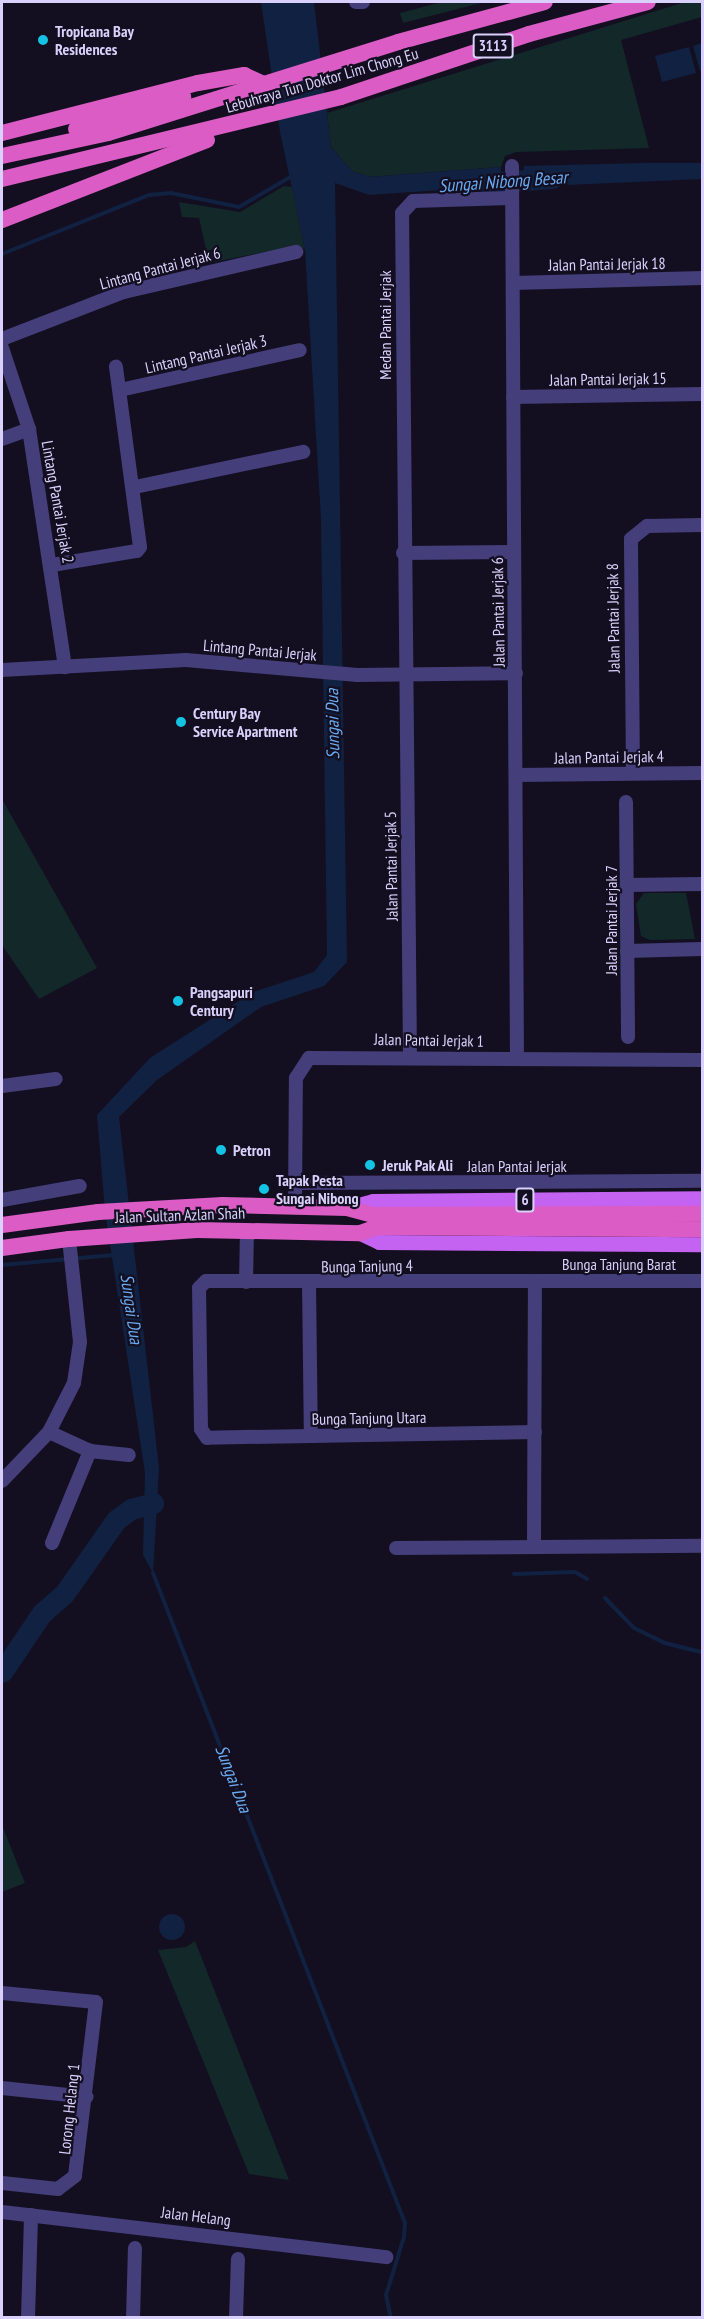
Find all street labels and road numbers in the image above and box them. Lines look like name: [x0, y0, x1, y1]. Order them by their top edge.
road number: 3113: [472, 34, 514, 58]
street label: Lebuhraya Tun Doktor Lim Chong Eu: [223, 43, 421, 117]
street label: Lintang Pantai Jerjak 6: [97, 243, 223, 293]
street label: Jalan Pantai Jerjak 18: [548, 253, 666, 275]
street label: Medan Pantai Jerjak: [375, 270, 395, 380]
street label: Lintang Pantai Jerjak 3: [143, 331, 269, 377]
street label: Jalan Pantai Jerjak 15: [549, 368, 667, 390]
street label: Lintang Pantai Jerjak 2: [38, 439, 78, 565]
street label: Jalan Pantai Jerjak 6: [487, 557, 509, 667]
street label: Jalan Pantai Jerjak 8: [602, 563, 624, 673]
street label: Lintang Pantai Jerjak: [202, 635, 318, 665]
street label: Jalan Pantai Jerjak 4: [554, 746, 664, 768]
street label: Jalan Pantai Jerjak 5: [380, 811, 402, 921]
street label: Jalan Pantai Jerjak 7: [601, 865, 621, 975]
street label: Jalan Pantai Jerjak 1: [374, 1029, 484, 1051]
street label: Jalan Pantai Jerjak: [467, 1156, 567, 1176]
road number: 6: [514, 1188, 536, 1212]
street label: Jalan Sultan Azlan Shah: [114, 1203, 246, 1227]
street label: Bunga Tanjung Barat: [562, 1254, 676, 1274]
street label: Bunga Tanjung 4: [321, 1256, 413, 1276]
street label: Bunga Tanjung Utara: [311, 1407, 427, 1429]
street label: Lorong Helang 1: [55, 2063, 83, 2155]
street label: Jalan Helang: [160, 2202, 232, 2230]

